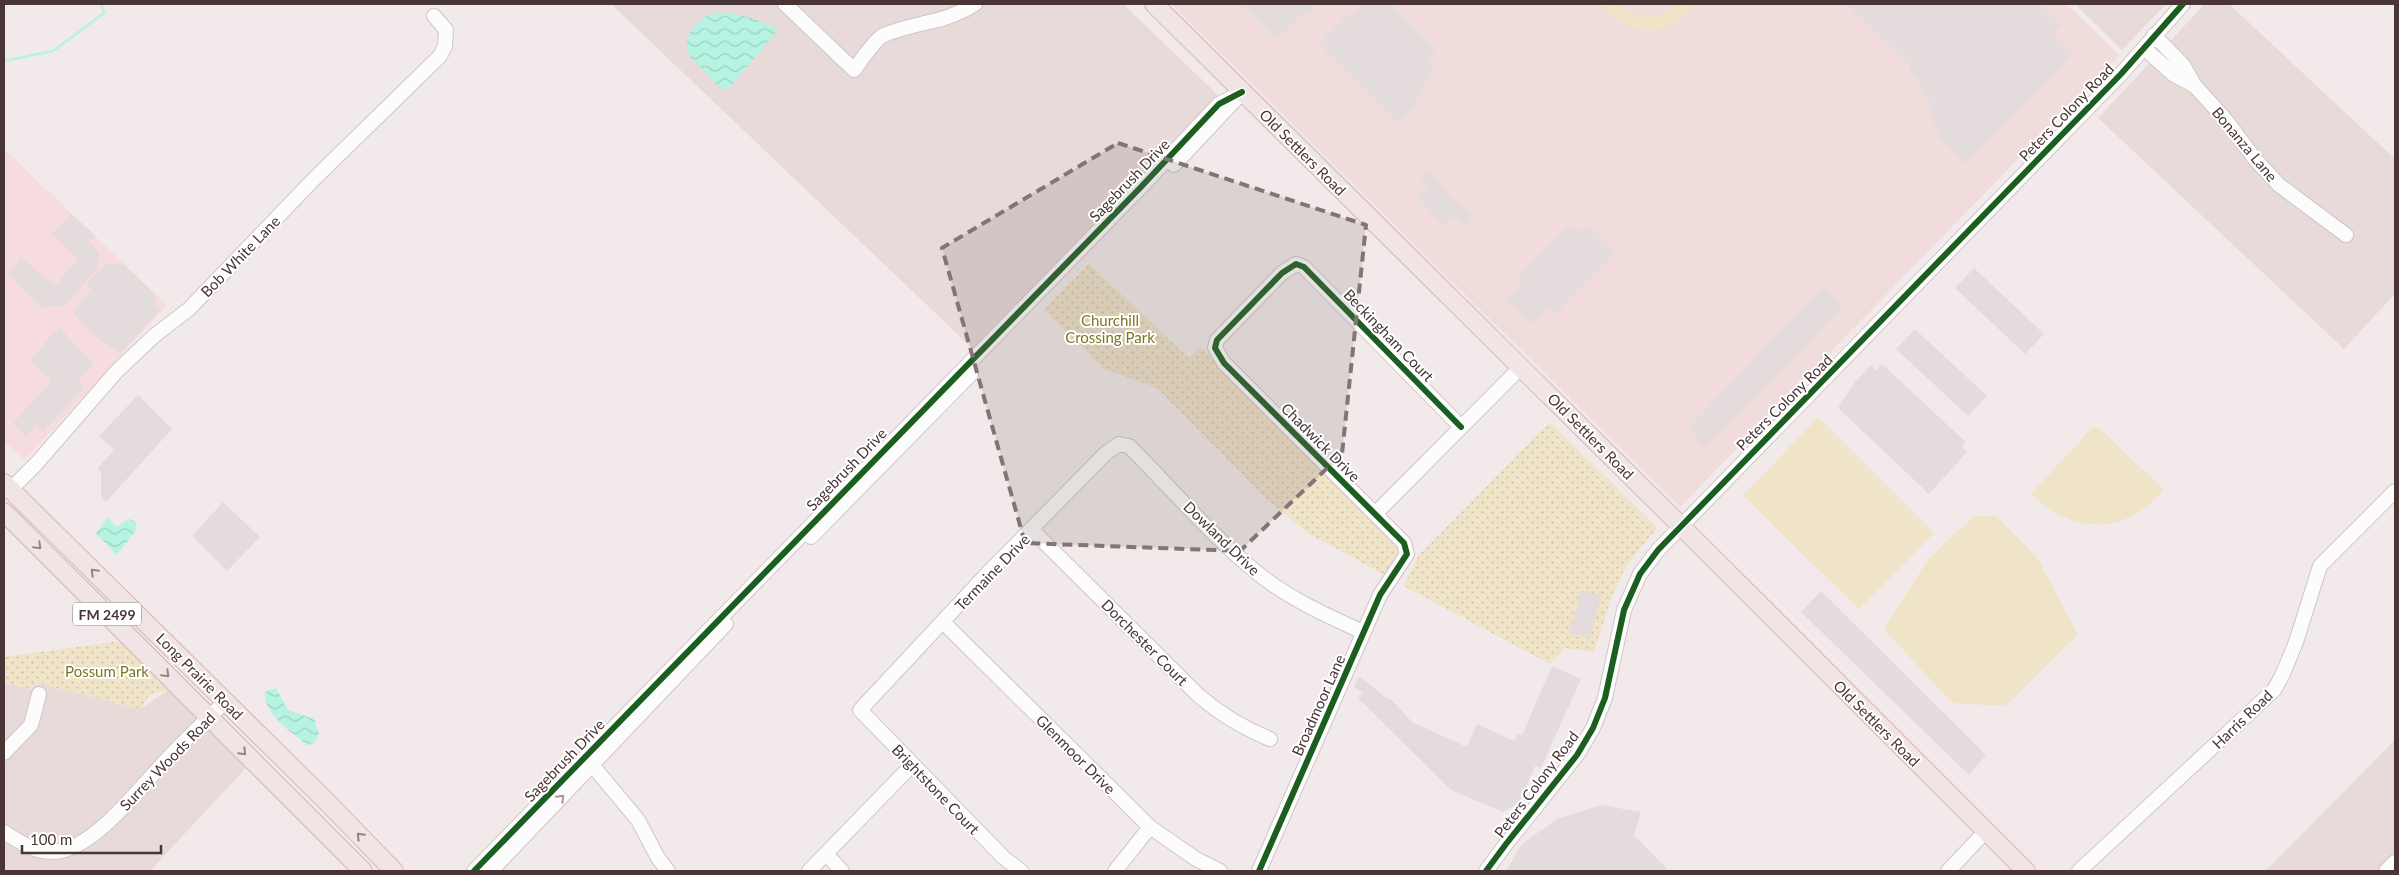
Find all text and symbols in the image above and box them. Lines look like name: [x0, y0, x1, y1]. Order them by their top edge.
street label: Peters Colony Road: [2015, 60, 2117, 164]
street label: Bonanza Lane: [2209, 103, 2281, 185]
street label: Old Settlers Road: [1256, 105, 1350, 199]
street label: Sagebrush Drive: [1085, 135, 1173, 225]
street label: Bob White Lane: [197, 212, 283, 300]
street label: Beckingham Court: [1340, 285, 1438, 385]
park label: Churchill Crossing Park: [1065, 311, 1155, 346]
street label: Peters Colony Road: [1732, 350, 1836, 454]
street label: Old Settlers Road: [1544, 389, 1638, 483]
street label: Chadwick Drive: [1278, 399, 1364, 485]
street label: Sagebrush Drive: [802, 424, 890, 514]
street label: Dowland Drive: [1180, 497, 1264, 579]
street label: Termaine Drive: [951, 530, 1033, 614]
one-way arrow: [33, 540, 42, 549]
one-way arrow: [91, 569, 100, 578]
street label: Dorchester Court: [1098, 595, 1192, 689]
road number: FM 2499: [73, 602, 141, 626]
street label: Long Prairie Road: [153, 629, 247, 723]
street label: Broadmoor Lane: [1288, 652, 1348, 758]
park label: Possum Park: [65, 662, 149, 680]
one-way arrow: [160, 668, 169, 677]
street label: Old Settlers Road: [1830, 676, 1924, 770]
street label: Harris Road: [2208, 686, 2276, 752]
street label: Surrey Woods Road: [116, 708, 218, 814]
street label: Glenmoor Drive: [1033, 711, 1119, 797]
street label: Sagebrush Drive: [520, 715, 608, 805]
street label: Peters Colony Road: [1490, 727, 1582, 841]
street label: Brightstone Court: [889, 740, 984, 838]
one-way arrow: [238, 746, 247, 755]
one-way arrow: [555, 795, 564, 804]
scale bar: [22, 822, 161, 854]
text: 100 m: [30, 830, 72, 848]
one-way arrow: [357, 833, 366, 842]

